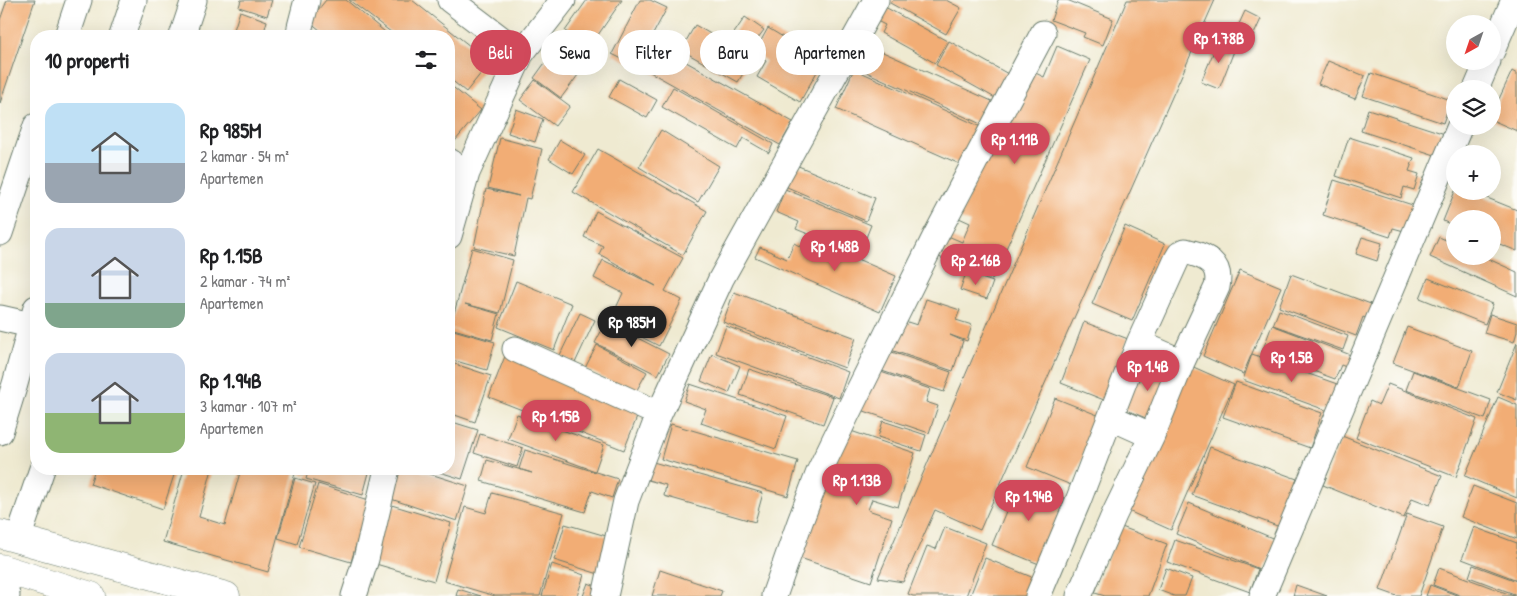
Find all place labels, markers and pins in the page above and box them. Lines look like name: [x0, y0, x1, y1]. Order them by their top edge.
pin: Rp 1.78B: [1167, 22, 1271, 64]
pin: Rp 1.11B: [963, 122, 1067, 165]
pin: Rp 1.48B: [783, 230, 887, 272]
pin: Rp 2.16B: [924, 244, 1028, 286]
pin: Rp 985M: [586, 306, 678, 348]
pin: Rp 1.5B: [1246, 340, 1338, 383]
pin: Rp 1.4B: [1102, 350, 1194, 392]
pin: Rp 1.15B: [504, 400, 608, 442]
pin: Rp 1.13B: [805, 464, 909, 506]
pin: Rp 1.94B: [977, 480, 1081, 522]

